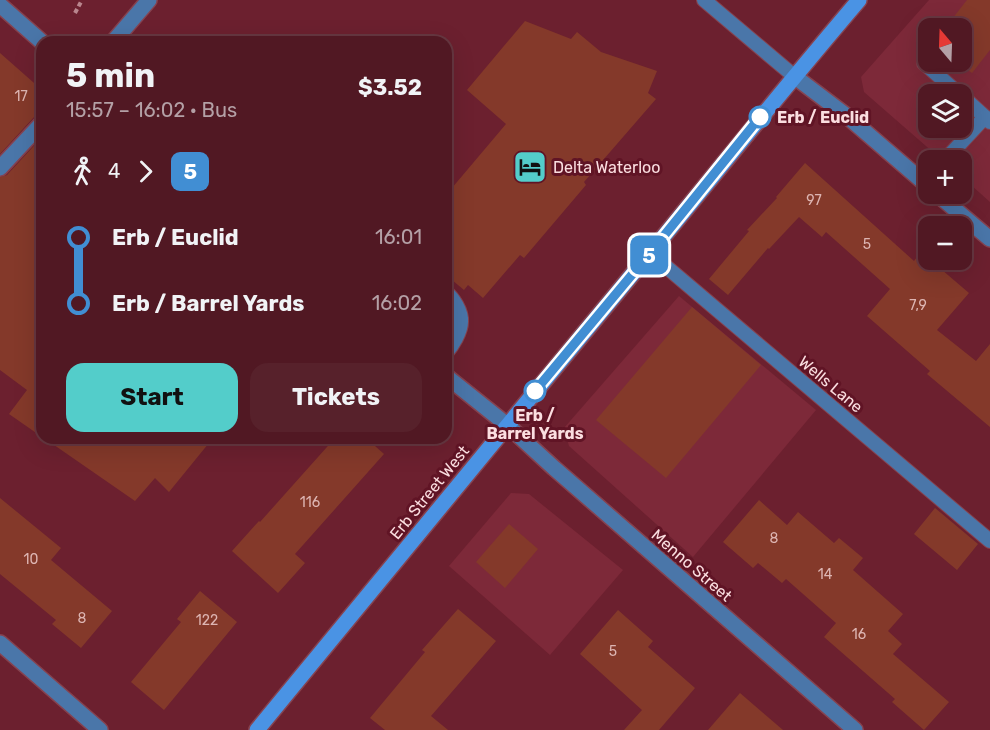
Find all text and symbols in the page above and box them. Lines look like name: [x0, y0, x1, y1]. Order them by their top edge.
north arrow: [918, 18, 972, 72]
map controls: [918, 18, 972, 270]
text: 5 min: [66, 56, 155, 95]
text: $3.52: [358, 74, 422, 101]
button: layers: [918, 84, 972, 138]
house number: 17: [14, 88, 28, 105]
text: 15:57 – 16:02 · Bus: [66, 98, 237, 122]
marker: Erb / Euclid: [749, 106, 771, 128]
place label: Erb / Euclid: [777, 108, 869, 127]
hotel icon: Delta Waterloo: [512, 149, 548, 185]
button: +: [918, 150, 972, 204]
icon: walk: [66, 155, 99, 188]
icon: forward: [129, 155, 162, 188]
place label: Delta Waterloo: [553, 158, 660, 177]
text: 4: [108, 159, 120, 183]
text: 5: [183, 159, 197, 184]
house number: 97: [806, 192, 822, 209]
button: −: [918, 216, 972, 270]
text: Erb / Euclid: [112, 224, 239, 251]
text: 16:01: [375, 225, 422, 249]
line badge: 5: [630, 236, 668, 274]
house number: 5: [863, 236, 871, 253]
text: 5: [642, 243, 656, 268]
text: Erb / Barrel Yards: [112, 290, 305, 317]
text: 16:02: [372, 291, 422, 315]
house number: 7,9: [909, 297, 927, 314]
street label: Wells Lane: [795, 352, 867, 417]
button: Start: [66, 363, 238, 432]
button: Tickets: [250, 363, 422, 432]
marker: Erb / Barrel Yards: [524, 380, 546, 402]
place label: Erb / Barrel Yards: [486, 406, 584, 443]
street label: Erb Street West: [386, 442, 473, 543]
house number: 116: [300, 494, 320, 511]
street label: Menno Street: [648, 525, 736, 605]
house number: 8: [770, 530, 779, 547]
house number: 10: [24, 551, 39, 568]
house number: 14: [818, 566, 833, 583]
house number: 8: [78, 610, 87, 627]
house number: 122: [196, 612, 218, 629]
house number: 16: [852, 626, 866, 643]
house number: 5: [609, 643, 617, 660]

